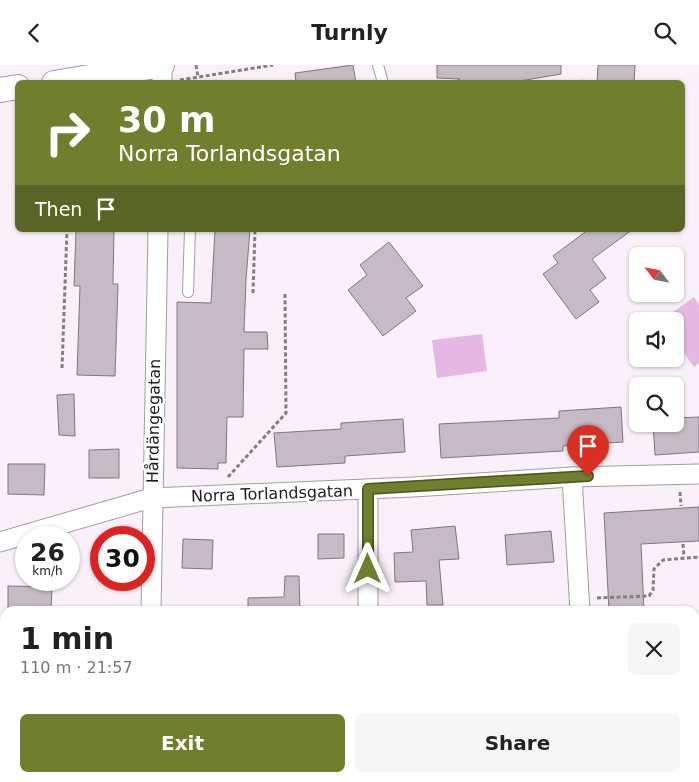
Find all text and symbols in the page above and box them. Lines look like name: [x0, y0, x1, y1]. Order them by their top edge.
icon: back: [20, 19, 48, 47]
icon: search: [651, 19, 679, 47]
text: Turnly: [311, 20, 388, 45]
icon: right: [35, 100, 100, 165]
text: 30 m: [118, 100, 215, 140]
text: Norra Torlandsgatan: [118, 141, 341, 166]
icon: arrive: [92, 195, 120, 223]
text: Then: [35, 198, 82, 220]
north arrow: [629, 247, 684, 303]
map controls: [629, 247, 684, 432]
button: sound: [629, 312, 684, 367]
street label: Hårdängegatan: [143, 359, 164, 483]
button: search: [629, 377, 684, 432]
pin: [567, 425, 609, 476]
icon: arrive: [574, 432, 602, 460]
street label: Norra Torlandsgatan: [191, 481, 353, 506]
speed limit sign: 30: [90, 526, 155, 591]
text: 26: [30, 538, 65, 567]
position arrow: [341, 542, 393, 594]
text: km/h: [32, 564, 63, 578]
text: 1 min: [20, 621, 114, 656]
button: close: [628, 623, 680, 675]
text: 110 m · 21:57: [20, 658, 133, 677]
button: Exit: [20, 714, 345, 772]
button: Share: [355, 714, 680, 772]

